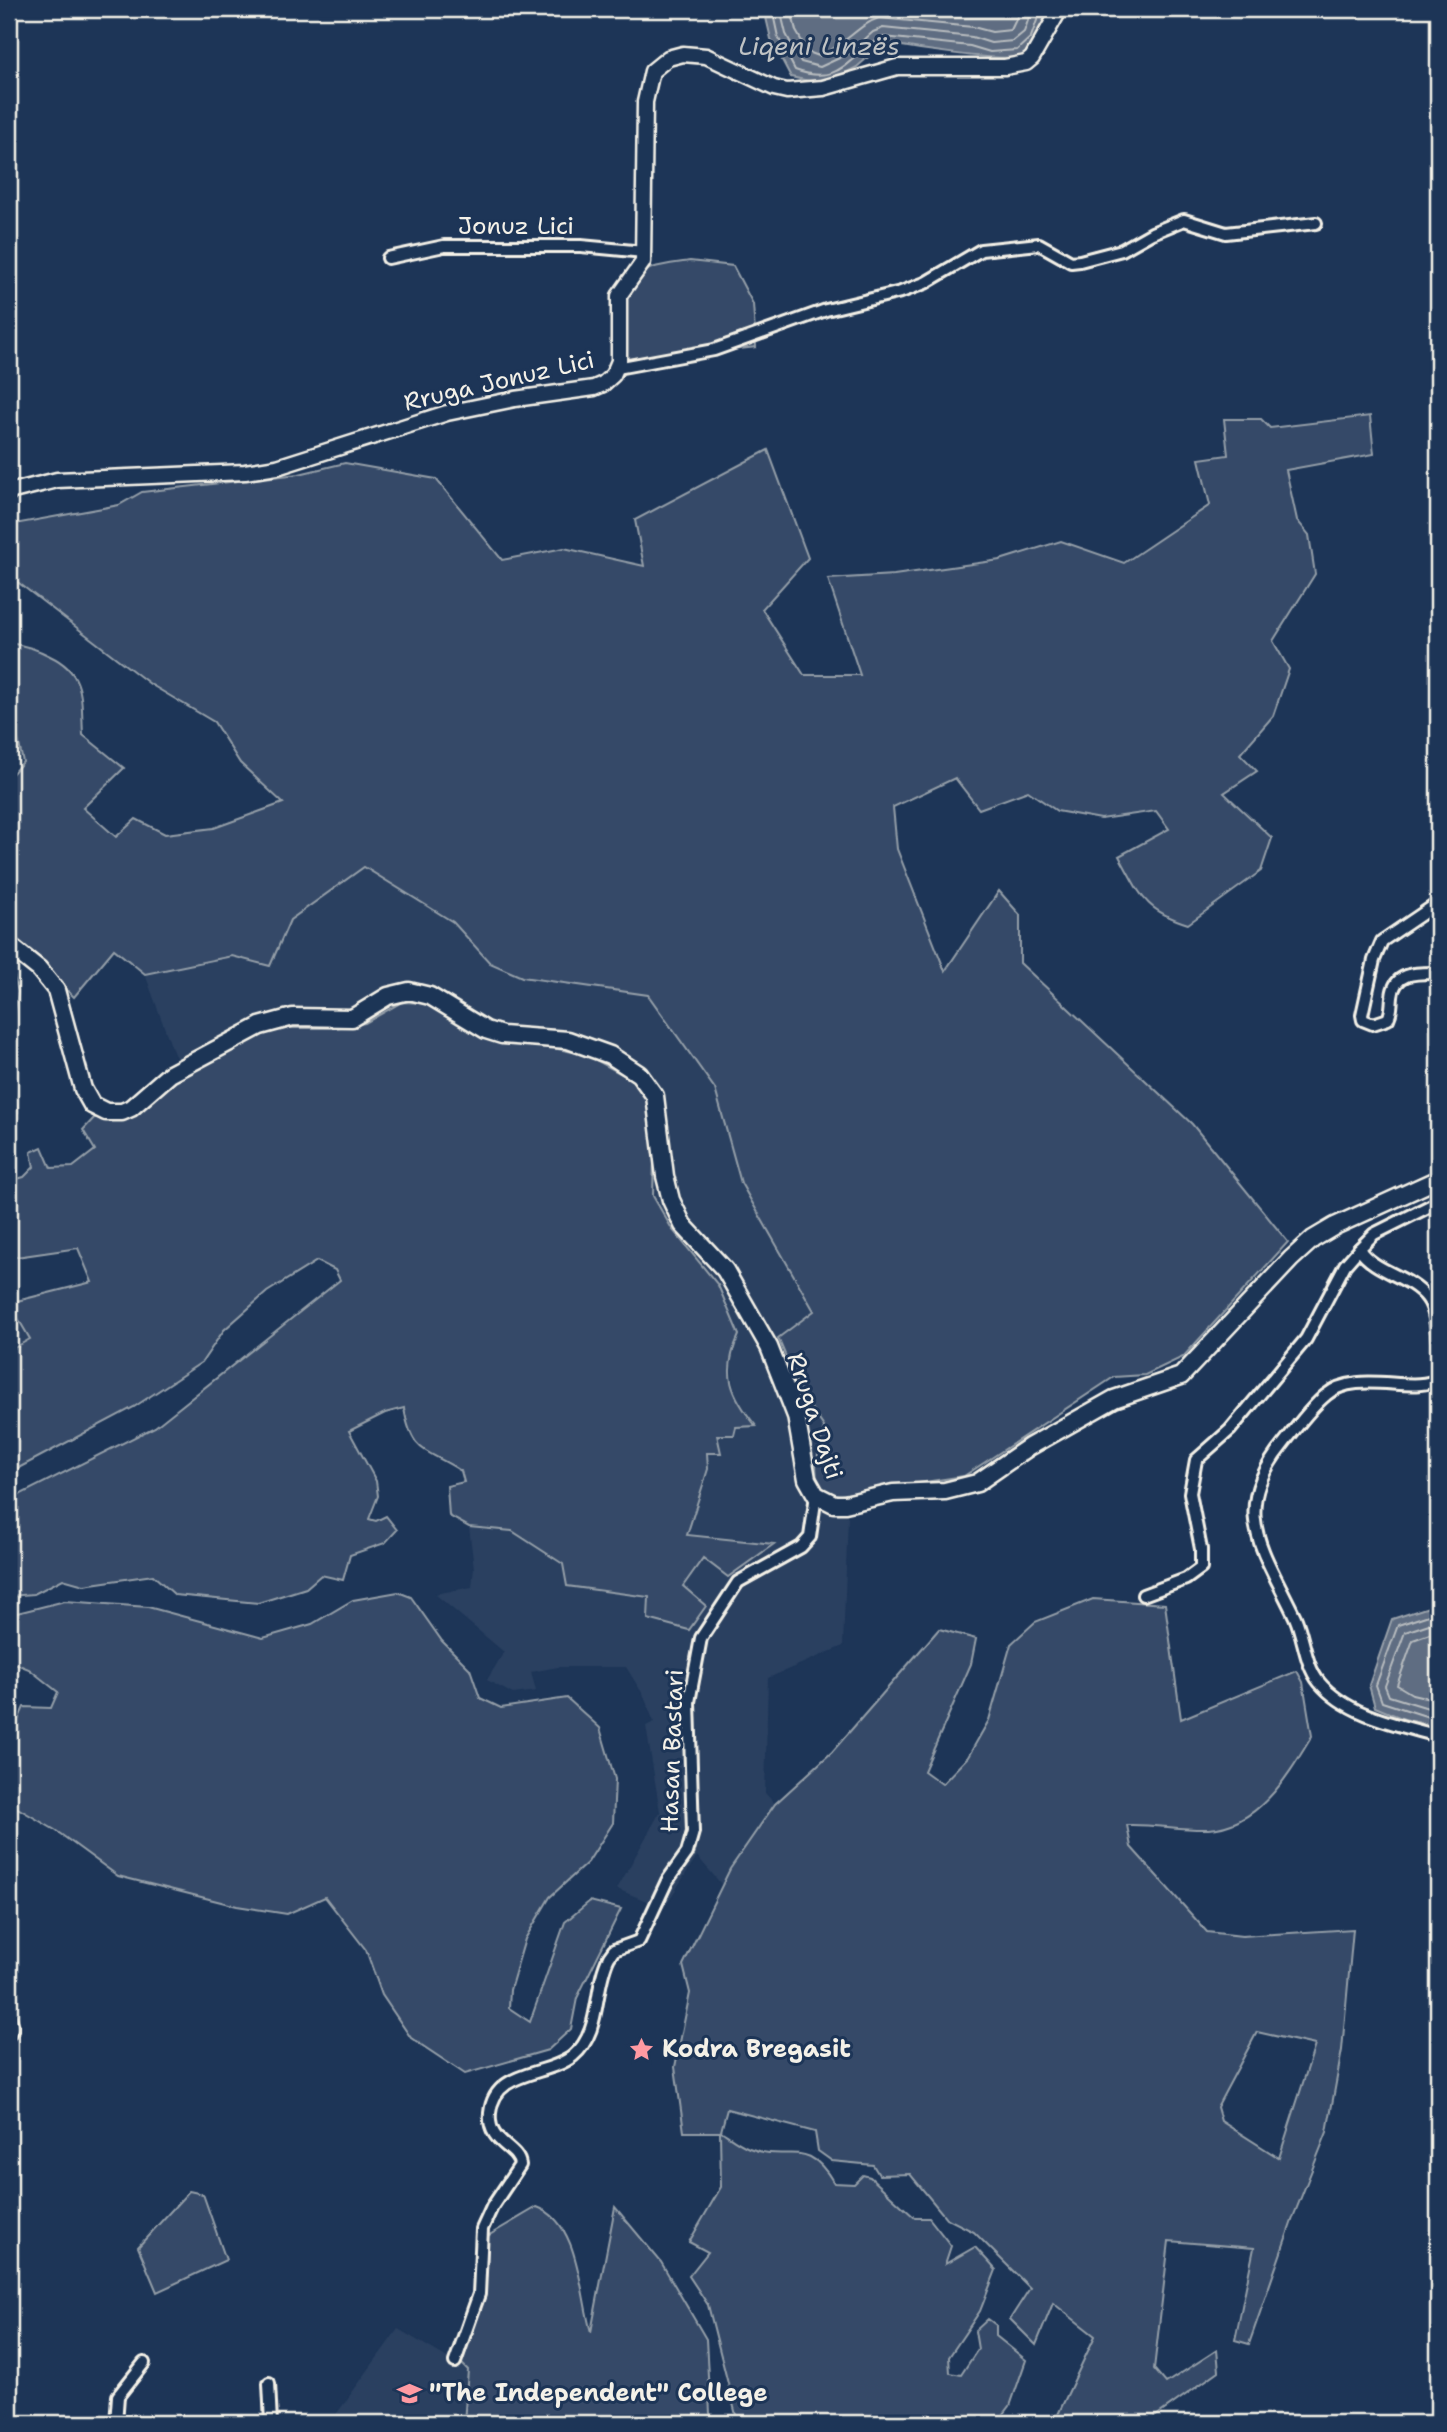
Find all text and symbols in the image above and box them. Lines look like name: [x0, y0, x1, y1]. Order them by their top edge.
water label: Liqeni Linzës: [738, 28, 900, 63]
street label: Jonuz Lici: [458, 210, 574, 242]
street label: Rruga Jonuz Lici: [400, 343, 598, 419]
street label: Rruga Dajti: [779, 1348, 851, 1484]
street label: Hasan Bastari: [653, 1669, 691, 1833]
place label: Kodra Bregasit: [662, 2033, 851, 2065]
place icon: Kodra Bregasit: [628, 2035, 656, 2063]
place label: "The Independent" College: [429, 2377, 768, 2409]
school or university icon: "The Independent" College: [395, 2379, 423, 2407]

